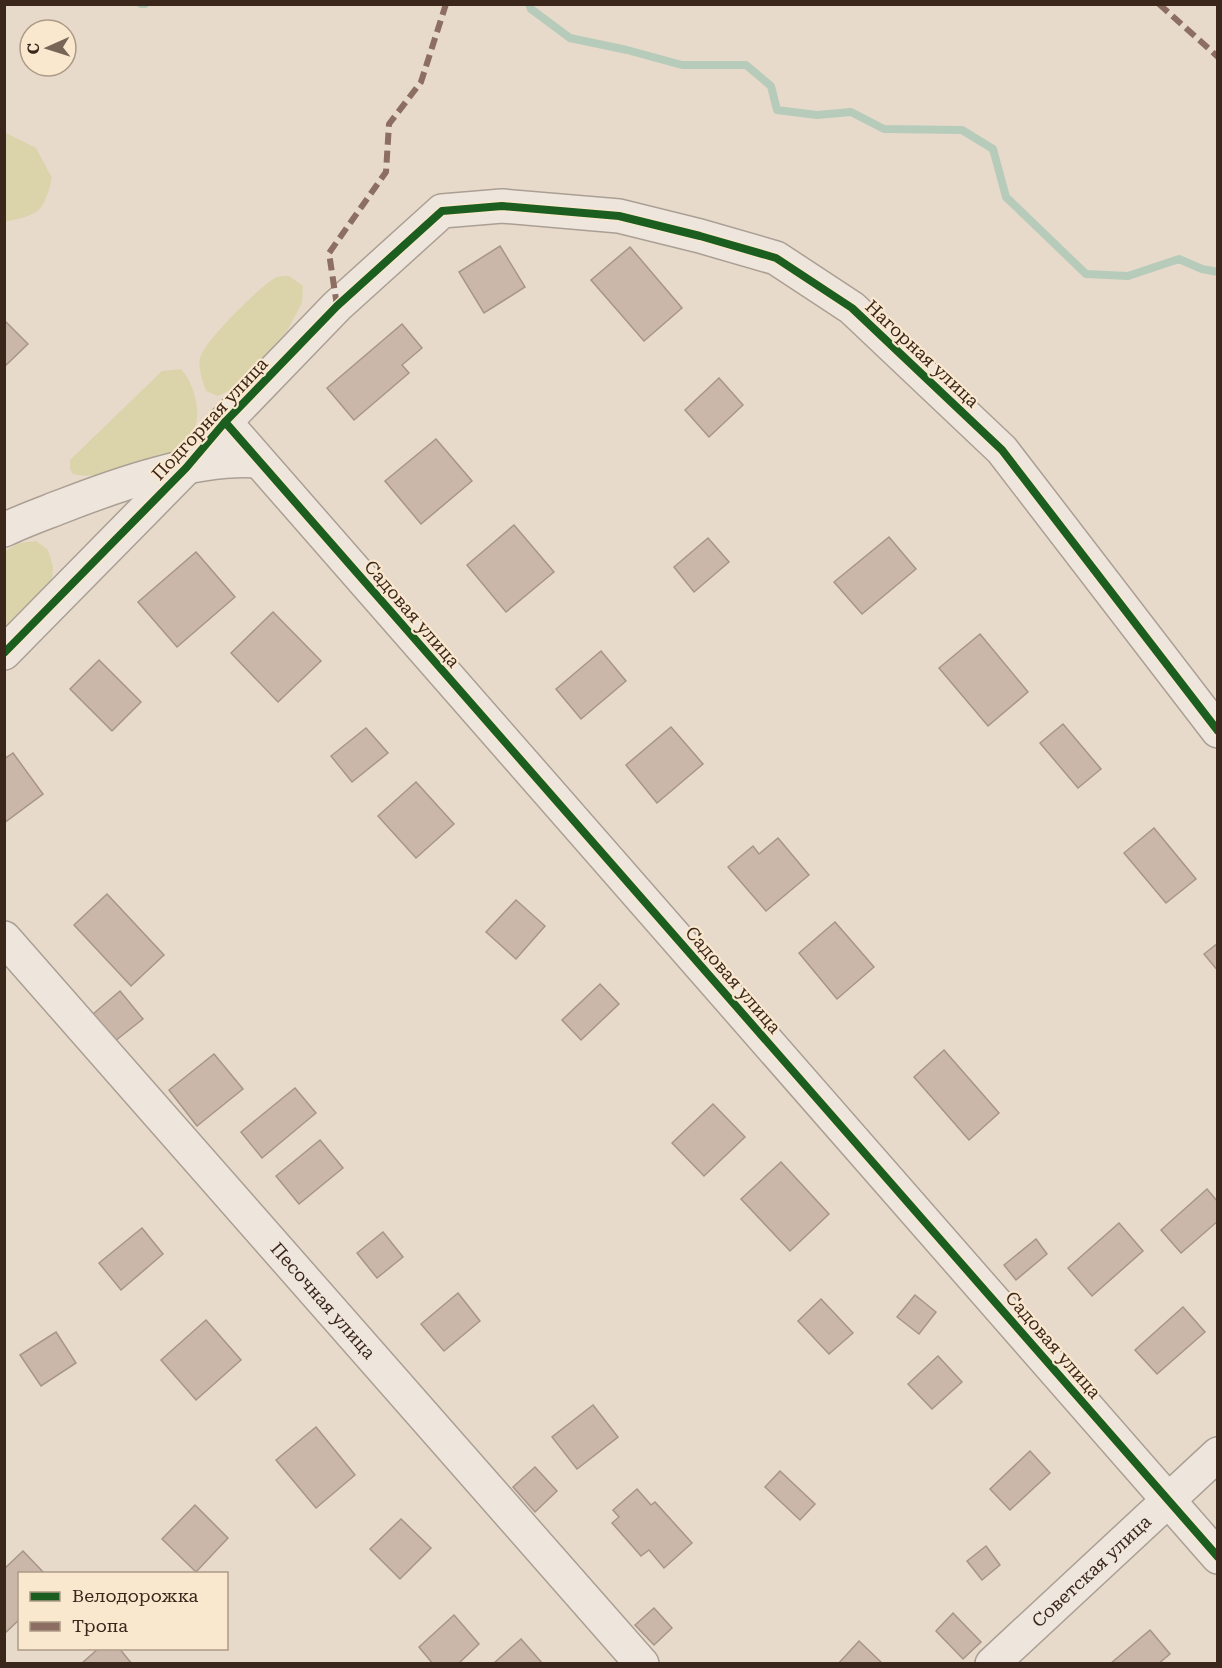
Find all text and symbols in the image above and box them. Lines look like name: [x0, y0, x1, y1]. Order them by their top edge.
north arrow: [18, 18, 78, 78]
text: С: [24, 43, 43, 55]
street label: Нагорная улица: [861, 296, 984, 412]
street label: Подгорная улица: [147, 353, 272, 484]
street label: Садовая улица: [360, 556, 465, 672]
street label: Садовая улица: [681, 922, 786, 1038]
street label: Песочная улица: [267, 1238, 380, 1363]
street label: Садовая улица: [1001, 1287, 1106, 1403]
street label: Советская улица: [1027, 1511, 1155, 1631]
legend: [18, 1572, 228, 1650]
text: Велодорожка: [72, 1585, 198, 1606]
text: Тропа: [72, 1615, 128, 1636]

